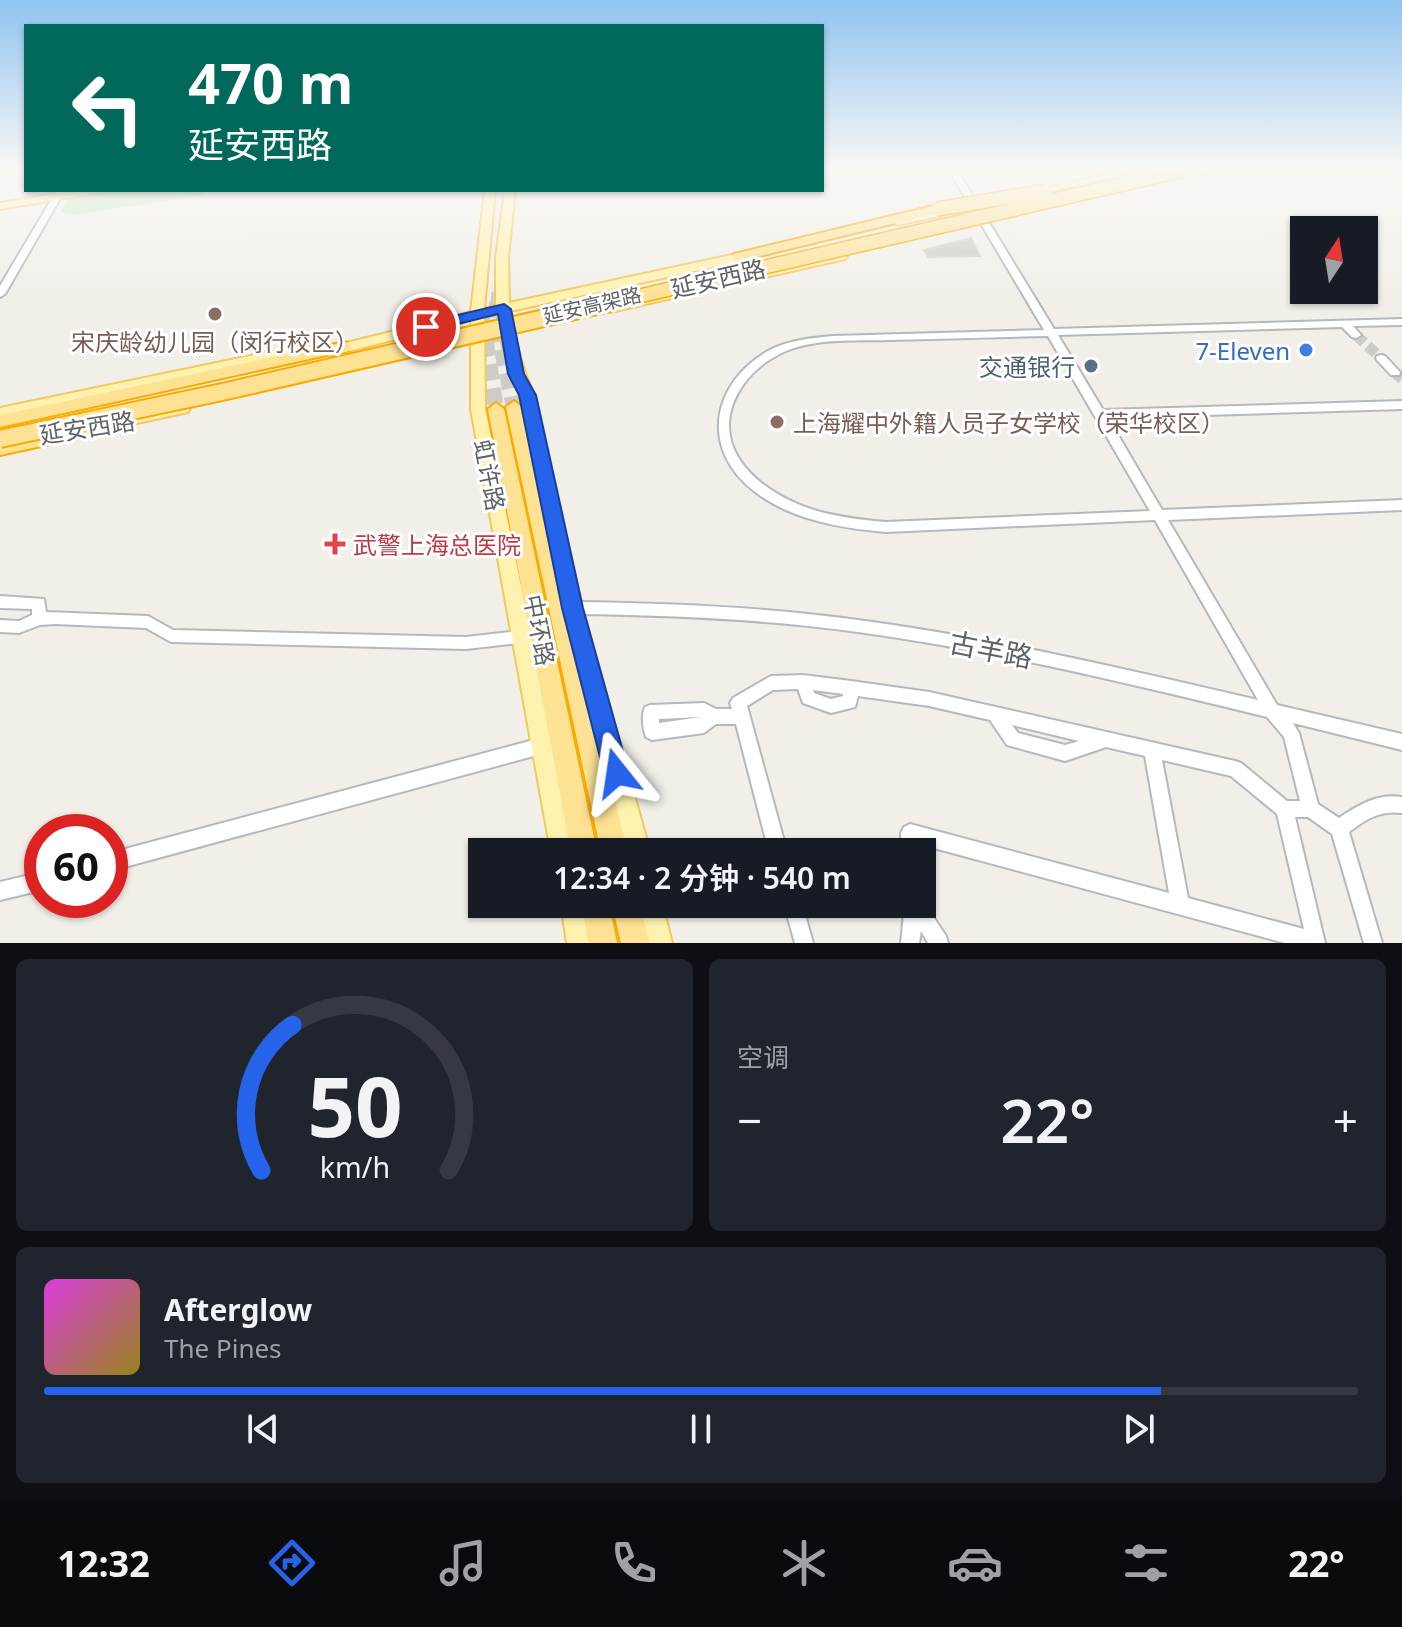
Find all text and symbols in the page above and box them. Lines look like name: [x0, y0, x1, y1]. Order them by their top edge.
text: 470 m: [188, 44, 353, 120]
icon: left: [56, 56, 160, 160]
text: 延安西路: [188, 120, 332, 169]
north arrow: [1290, 216, 1378, 304]
map controls: [1290, 216, 1378, 304]
street label: 延安西路: [668, 251, 768, 305]
street label: 延安高架路: [540, 281, 644, 329]
pin: [392, 293, 460, 361]
marker: 宋庆龄幼儿园（闵行校区）: [206, 305, 224, 323]
icon: arrive: [404, 305, 448, 349]
place label: 宋庆龄幼儿园（闵行校区）: [71, 325, 359, 358]
place label: 7-Eleven: [1195, 334, 1290, 367]
marker: 7-Eleven: [1297, 341, 1315, 359]
place label: 交通银行: [979, 350, 1075, 383]
marker: 交通银行: [1082, 357, 1100, 375]
street label: 延安西路: [37, 403, 137, 451]
place label: 上海耀中外籍人员子女学校（荣华校区）: [793, 406, 1225, 439]
marker: 上海耀中外籍人员子女学校（荣华校区）: [768, 413, 786, 431]
street label: 虹许路: [467, 437, 513, 513]
place label: 武警上海总医院: [353, 528, 521, 561]
marker: 武警上海总医院: [324, 533, 346, 555]
street label: 中环路: [517, 592, 563, 668]
street label: 古羊路: [946, 622, 1036, 676]
position arrow: [575, 731, 659, 815]
speed limit sign: 60: [24, 814, 128, 918]
text: 12:34 · 2 分钟 · 540 m: [553, 857, 851, 898]
text: 空调: [737, 1039, 789, 1075]
text: 50: [307, 1048, 402, 1161]
text: 22°: [1000, 1079, 1095, 1161]
text: −: [737, 1090, 762, 1150]
text: +: [1333, 1090, 1358, 1150]
text: km/h: [319, 1147, 390, 1186]
text: Afterglow: [164, 1289, 312, 1330]
text: The Pines: [164, 1330, 282, 1366]
icon: previous: [241, 1407, 285, 1451]
icon: pause: [679, 1407, 723, 1451]
icon: next: [1117, 1407, 1161, 1451]
icon: directions: [264, 1535, 320, 1591]
icon: music: [435, 1535, 491, 1591]
icon: phone: [606, 1535, 662, 1591]
icon: climate: [776, 1535, 832, 1591]
icon: car: [947, 1535, 1003, 1591]
icon: filters: [1118, 1535, 1174, 1591]
text: 12:32: [57, 1539, 150, 1588]
text: 22°: [1288, 1539, 1345, 1588]

